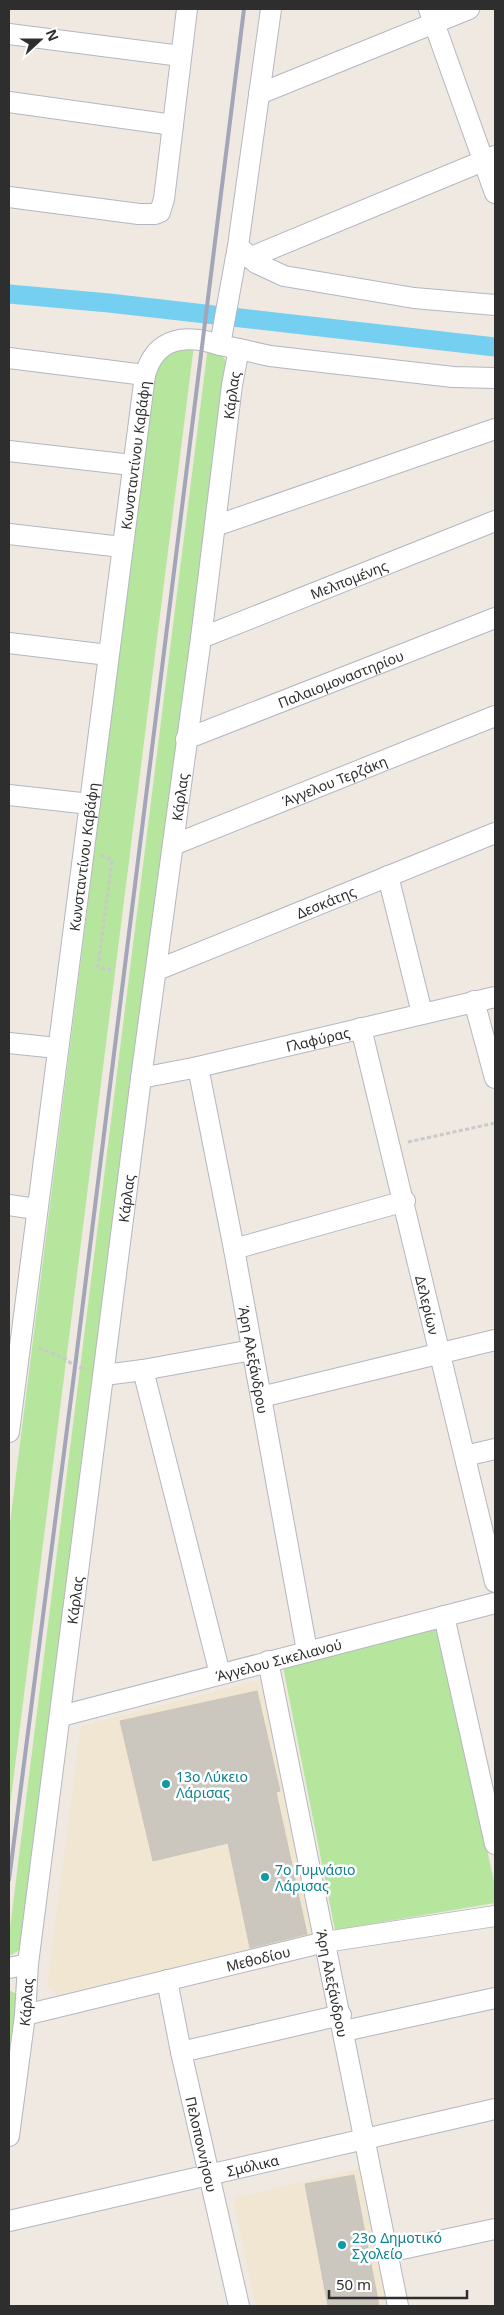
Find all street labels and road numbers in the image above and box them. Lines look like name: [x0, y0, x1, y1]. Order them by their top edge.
street label: Κάρλας: [218, 370, 244, 420]
street label: Κωνσταντίνου Καβάφη: [116, 380, 154, 531]
street label: Μελπομένης: [307, 555, 390, 603]
street label: Παλαιομοναστηρίου: [275, 645, 406, 712]
street label: Άγγελου Τερζάκη: [279, 751, 390, 810]
street label: Κάρλας: [167, 772, 192, 822]
street label: Κωνσταντίνου Καβάφη: [64, 781, 102, 932]
street label: Δεσκάτης: [293, 881, 358, 922]
street label: Γλαφύρας: [284, 1022, 352, 1055]
street label: Κάρλας: [113, 1173, 138, 1223]
street label: Δελερίων: [412, 1273, 444, 1337]
street label: Άρη Αλεξάνδρου: [235, 1304, 273, 1415]
street label: Κάρλας: [62, 1575, 87, 1625]
street label: Άγγελου Σικελιανού: [214, 1634, 344, 1685]
street label: Άρη Αλεξάνδρου: [313, 1928, 353, 2039]
street label: Μεθοδίου: [224, 1941, 292, 1975]
street label: Κάρλας: [14, 1977, 37, 2027]
street label: Πελοποννήσου: [182, 2095, 222, 2194]
street label: Σμόλικα: [225, 2150, 281, 2180]

